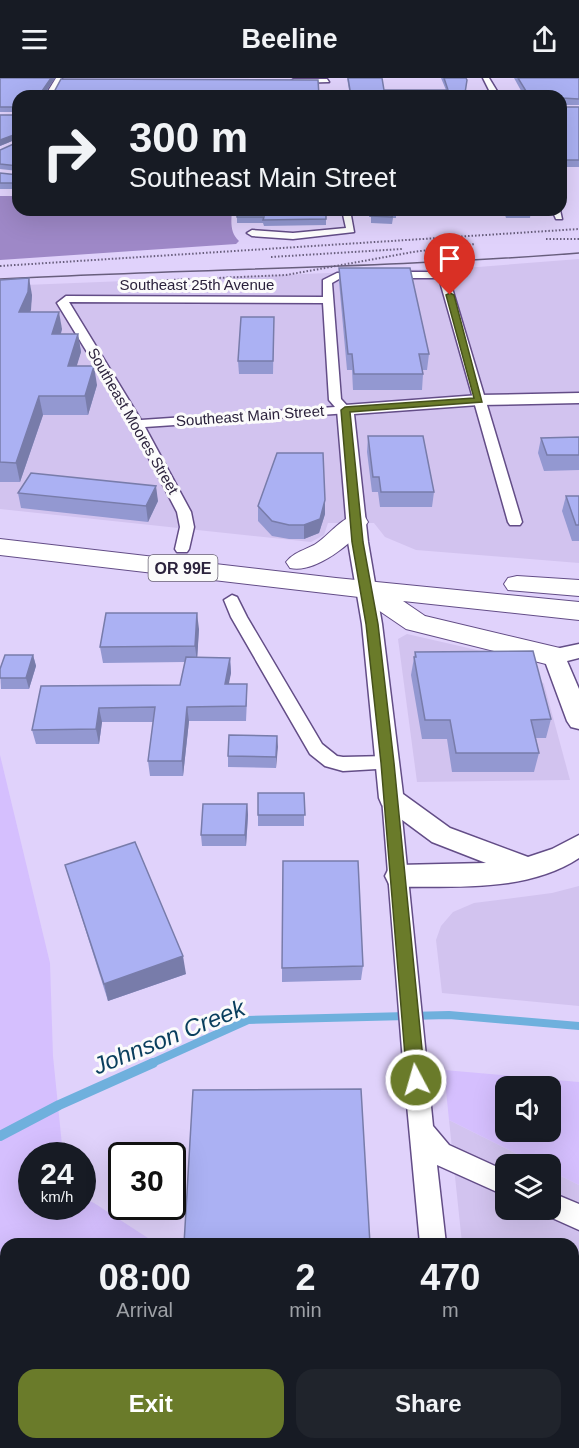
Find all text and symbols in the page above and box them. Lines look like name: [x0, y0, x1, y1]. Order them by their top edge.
icon: menu: [18, 23, 51, 56]
icon: share: [528, 23, 561, 56]
text: Beeline: [241, 24, 338, 54]
icon: right: [30, 114, 108, 192]
text: 300 m: [129, 114, 248, 161]
text: Southeast Main Street: [129, 163, 396, 193]
pin: [424, 233, 475, 295]
icon: arrive: [433, 242, 466, 275]
street label: Southeast 25th Avenue: [120, 276, 274, 293]
street label: Southeast Moores Street: [85, 345, 183, 498]
street label: Southeast Main Street: [175, 402, 325, 429]
road number: OR 99E: [148, 555, 218, 581]
water label: Johnson Creek: [88, 993, 251, 1080]
position arrow: [384, 1048, 448, 1112]
map controls: [495, 1076, 561, 1220]
button: sound: [495, 1076, 561, 1142]
speed limit sign: 30: [108, 1142, 186, 1220]
button: layers: [495, 1154, 561, 1220]
text: 24: [40, 1157, 74, 1190]
text: km/h: [41, 1188, 73, 1205]
text: 08:00: [99, 1257, 191, 1298]
text: 2: [295, 1257, 315, 1298]
text: 470: [420, 1257, 480, 1298]
text: Arrival: [116, 1299, 173, 1321]
text: min: [289, 1299, 322, 1321]
text: m: [442, 1299, 459, 1321]
button: Exit: [18, 1369, 284, 1438]
button: Share: [296, 1369, 561, 1438]

